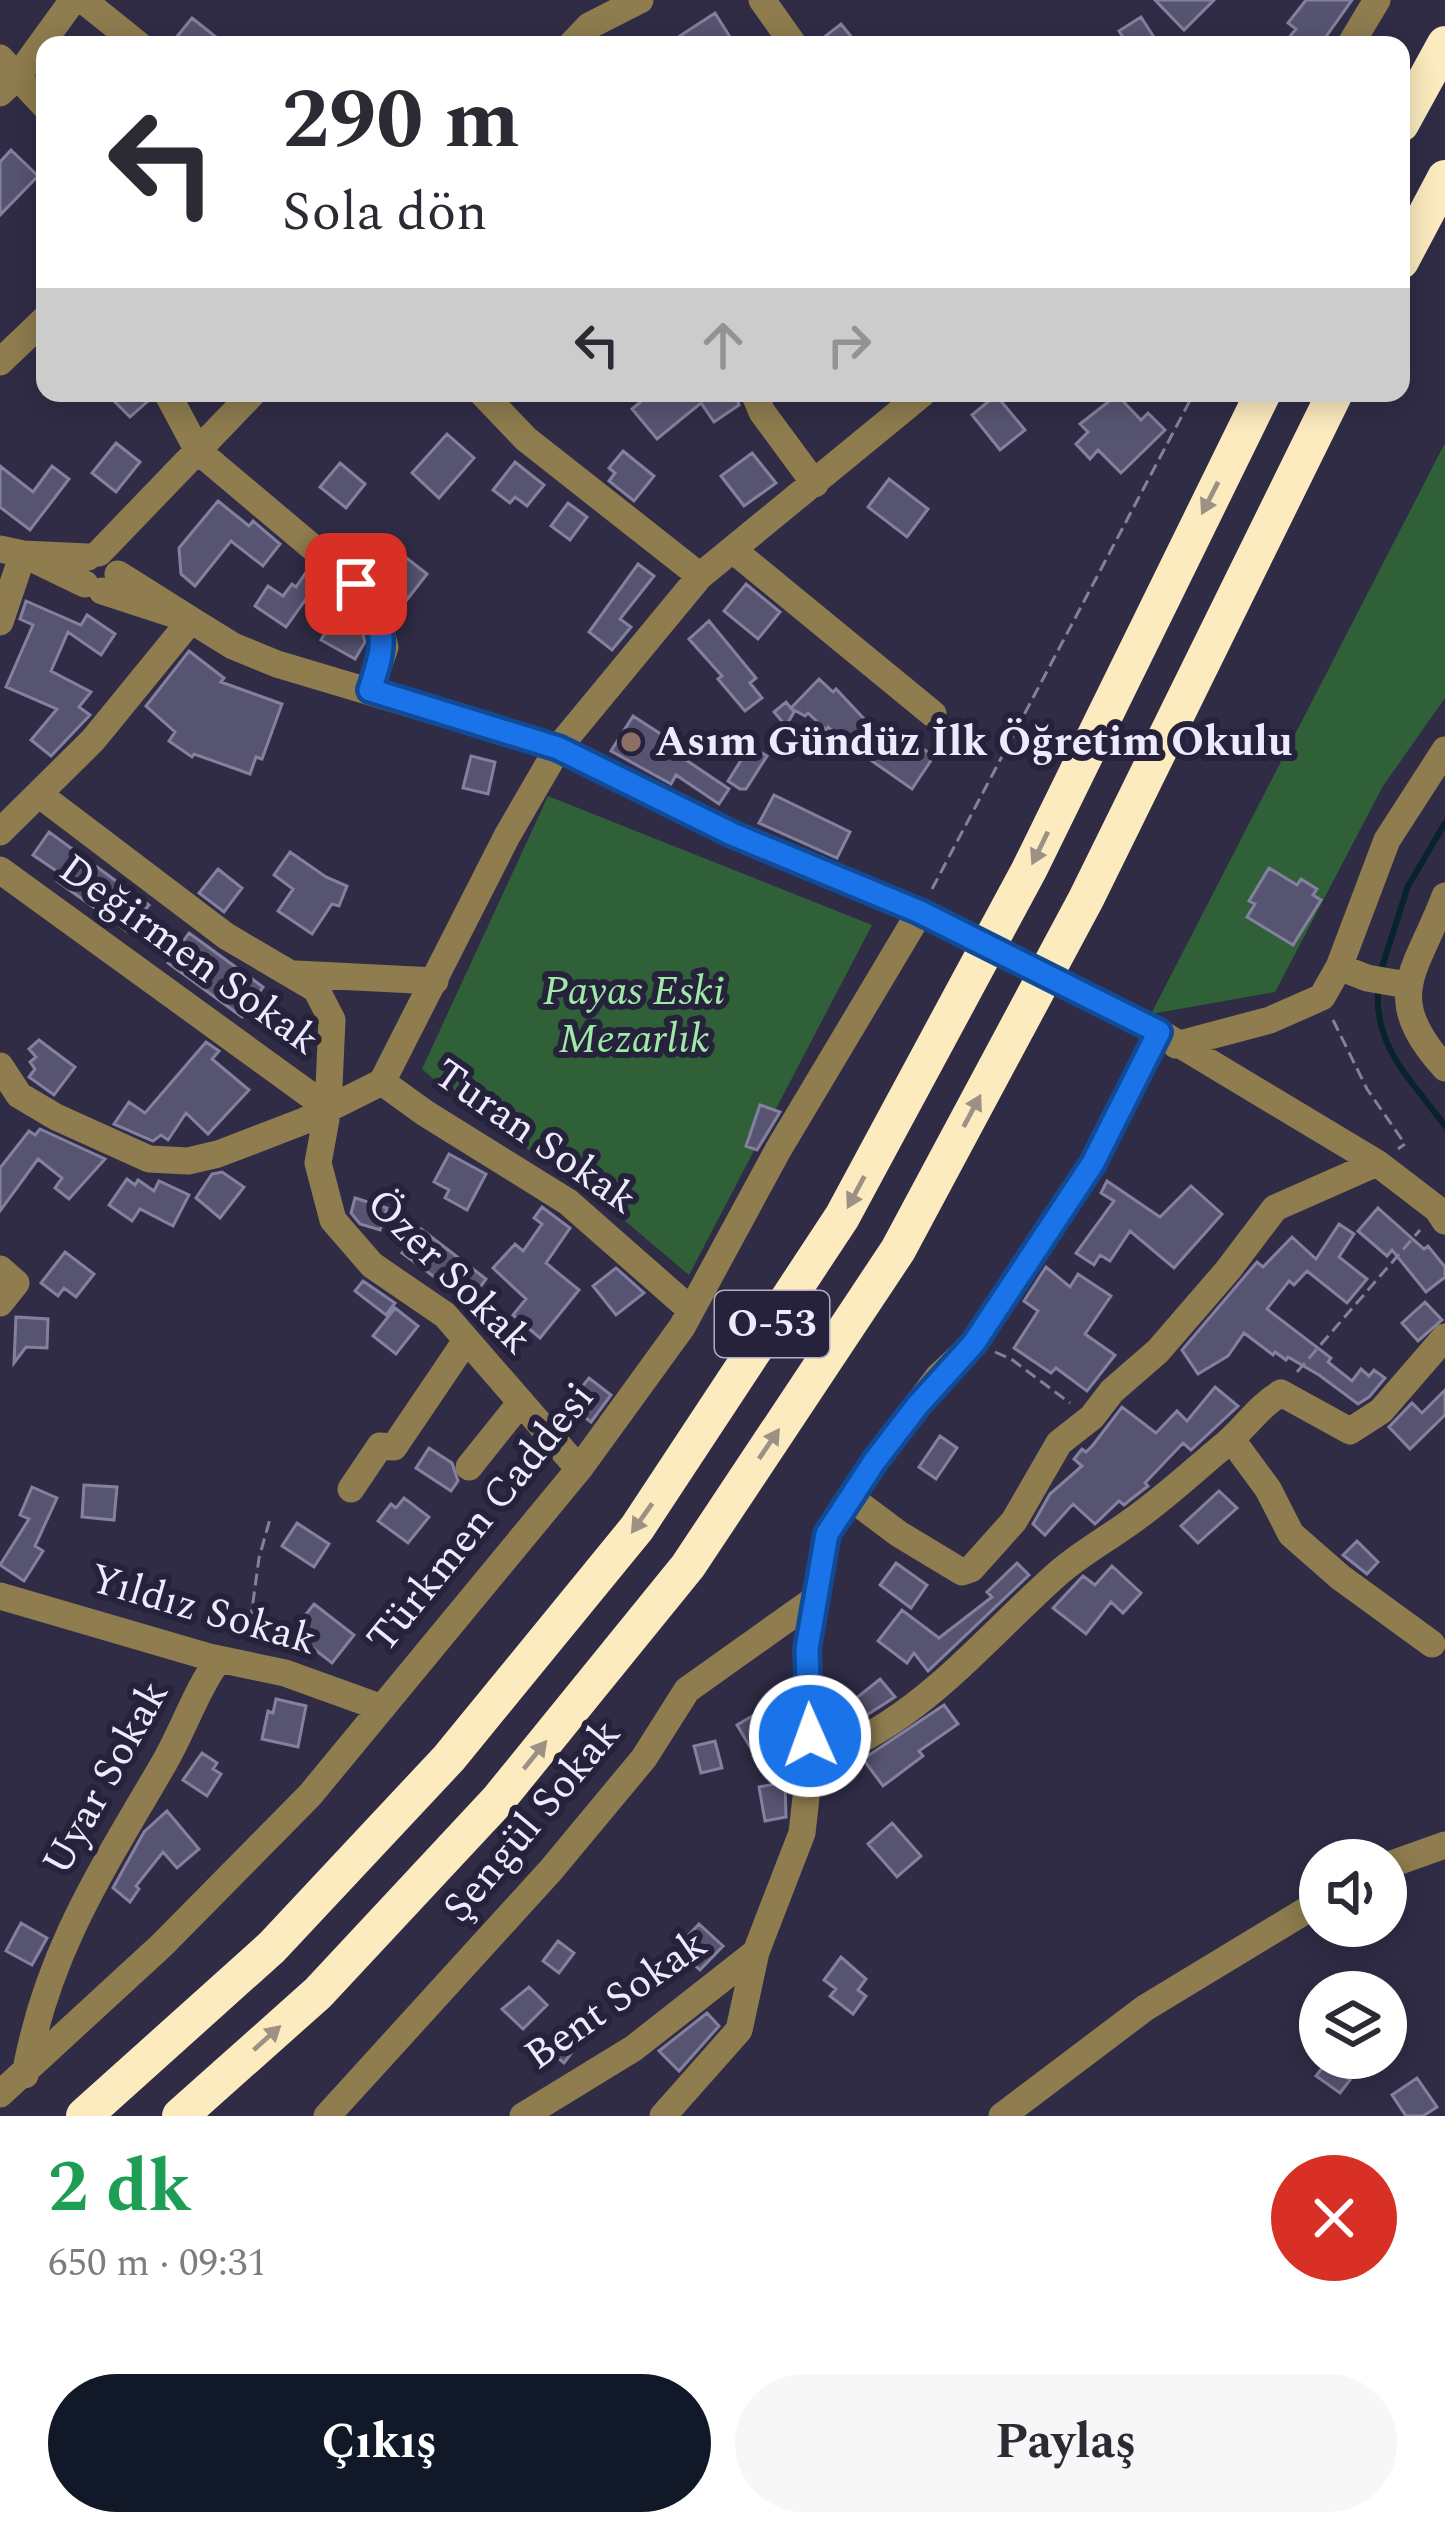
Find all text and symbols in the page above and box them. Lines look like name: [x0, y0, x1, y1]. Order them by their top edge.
text: 290 m: [282, 57, 520, 185]
icon: left: [84, 84, 240, 240]
text: Sola dön: [282, 172, 487, 254]
icon: left: [564, 312, 630, 378]
icon: ahead: [690, 312, 756, 378]
icon: right: [816, 312, 882, 378]
one-way arrow: [1201, 480, 1221, 515]
pin: [305, 533, 407, 635]
icon: arrive: [323, 551, 389, 617]
place label: Asım Gündüz İlk Öğretim Okulu: [655, 711, 1293, 774]
marker: Asım Gündüz İlk Öğretim Okulu: [618, 729, 644, 755]
one-way arrow: [1030, 831, 1050, 866]
street label: Değirmen Sokak: [45, 839, 333, 1071]
park label: Payas Eski Mezarlık: [543, 960, 725, 1071]
street label: Turan Sokak: [420, 1043, 650, 1231]
one-way arrow: [962, 1094, 982, 1129]
street label: Özer Sokak: [351, 1174, 547, 1370]
one-way arrow: [846, 1175, 867, 1210]
road number: O-53: [715, 1291, 829, 1357]
street label: Türkmen Caddesi: [352, 1369, 610, 1667]
one-way arrow: [758, 1427, 780, 1460]
one-way arrow: [631, 1502, 654, 1535]
street label: Yıldız Sokak: [82, 1548, 324, 1672]
street label: Uyar Sokak: [27, 1669, 185, 1887]
position arrow: [747, 1673, 873, 1799]
street label: Şengül Sokak: [428, 1705, 636, 1937]
one-way arrow: [522, 1740, 547, 1771]
map controls: [1299, 1839, 1407, 2079]
button: sound: [1299, 1839, 1407, 1947]
street label: Bent Sokak: [512, 1914, 720, 2086]
button: layers: [1299, 1971, 1407, 2079]
one-way arrow: [252, 2025, 282, 2052]
text: 2 dk: [48, 2134, 192, 2243]
button: close: [1271, 2155, 1397, 2281]
text: 650 m · 09:31: [48, 2234, 267, 2293]
button: Çıkış: [48, 2374, 711, 2512]
button: Paylaş: [735, 2374, 1397, 2512]

